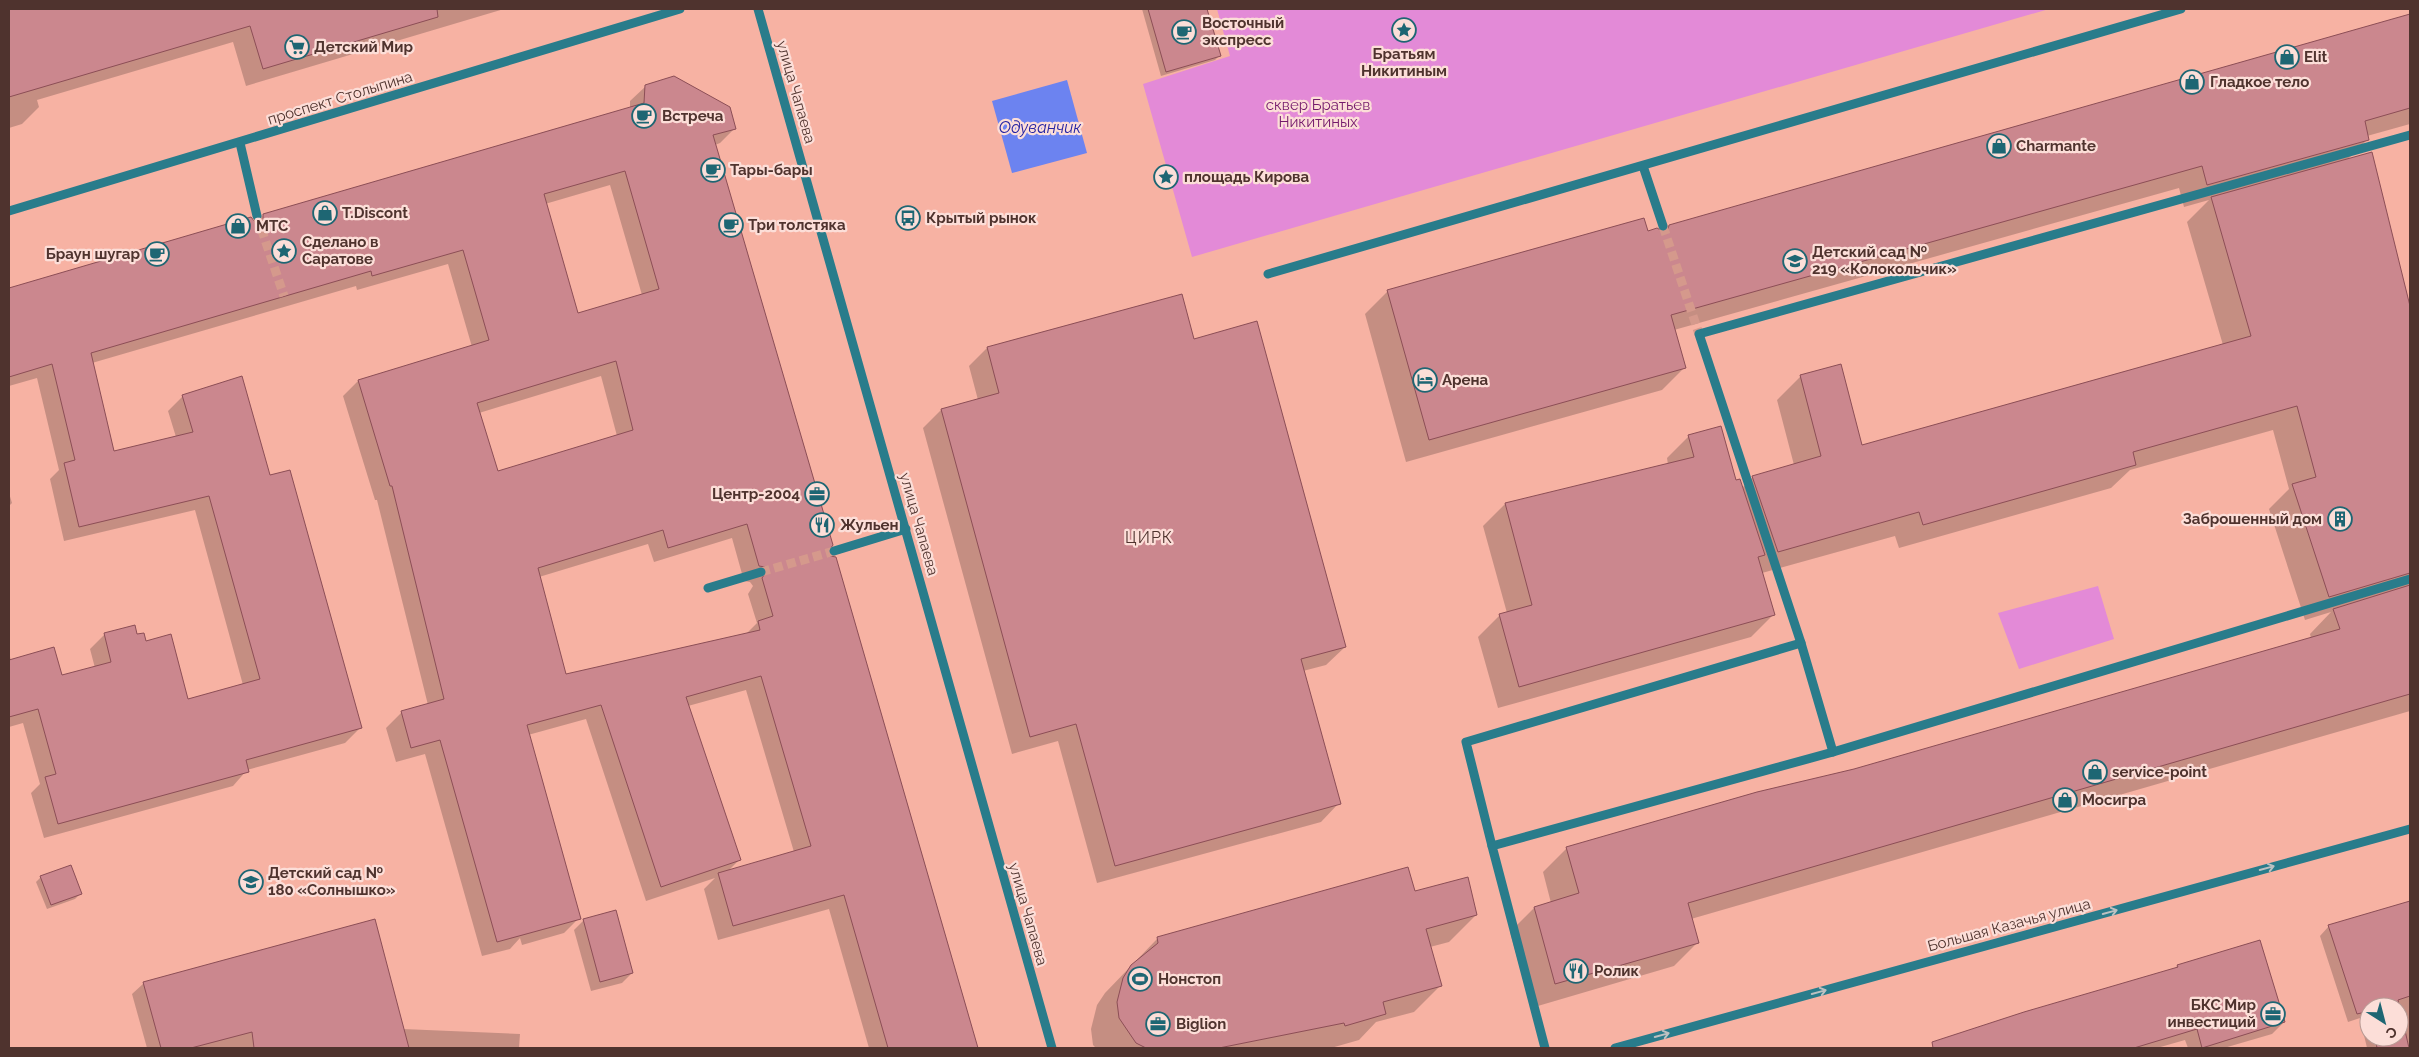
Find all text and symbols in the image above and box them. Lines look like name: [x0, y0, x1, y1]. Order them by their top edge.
place label: Восточный экспресс: [1202, 14, 1284, 49]
place icon: Братьям Никитиным: [1391, 17, 1417, 43]
cafe icon: Восточный экспресс: [1171, 19, 1197, 45]
supermarket icon: Детский Мир: [284, 34, 310, 60]
place label: Детский Мир: [314, 38, 413, 56]
street label: улица Чапаева: [773, 39, 819, 145]
shop icon: Elit: [2274, 44, 2300, 70]
place label: Братьям Никитиным: [1361, 45, 1447, 80]
place label: Elit: [2304, 48, 2328, 66]
street label: проспект Столыпина: [265, 67, 415, 129]
shop icon: Гладкое тело: [2179, 69, 2205, 95]
place label: Гладкое тело: [2210, 73, 2309, 91]
park label: сквер Братьев Никитиных: [1266, 96, 1370, 131]
cafe icon: Встреча: [631, 103, 657, 129]
place label: Встреча: [662, 107, 724, 125]
water label: Одуванчик: [999, 118, 1081, 137]
shop icon: Charmante: [1986, 133, 2012, 159]
place label: Charmante: [2016, 137, 2096, 155]
cafe icon: Тары-бары: [700, 157, 726, 183]
place label: Тары-бары: [730, 161, 813, 179]
place icon: площадь Кирова: [1153, 164, 1179, 190]
place label: площадь Кирова: [1184, 168, 1310, 186]
shop icon: T.Discont: [312, 200, 338, 226]
place label: T.Discont: [342, 204, 408, 222]
bus stop icon: Крытый рынок: [895, 205, 921, 231]
place label: Крытый рынок: [926, 209, 1037, 227]
cafe icon: Три толстяка: [718, 212, 744, 238]
shop icon: МТС: [225, 213, 251, 239]
place label: Три толстяка: [748, 216, 846, 234]
place label: МТС: [256, 217, 288, 235]
place label: Сделано в Саратове: [302, 233, 379, 268]
place icon: Сделано в Саратове: [271, 238, 297, 264]
cafe icon: Браун шугар: [144, 241, 170, 267]
place label: Детский сад № 219 «Колокольчик»: [1812, 243, 1957, 278]
place label: Браун шугар: [46, 245, 140, 263]
school or university icon: Детский сад № 219 «Колокольчик»: [1782, 248, 1808, 274]
hotel icon: Арена: [1412, 367, 1438, 393]
place label: Арена: [1442, 371, 1489, 389]
street label: улица Чапаева: [896, 471, 942, 577]
office icon: Центр-2004: [804, 481, 830, 507]
place label: Центр-2004: [712, 485, 800, 503]
building icon: Заброшенный дом: [2327, 506, 2353, 532]
place label: Заброшенный дом: [2183, 510, 2322, 528]
restaurant icon: Жульен: [809, 512, 835, 538]
place label: Жульен: [840, 516, 899, 534]
district label: ЦИРК: [1125, 528, 1173, 547]
shop icon: service-point: [2082, 759, 2108, 785]
place label: service-point: [2112, 763, 2207, 781]
shop icon: Мосигра: [2052, 787, 2078, 813]
place label: Мосигра: [2082, 791, 2146, 809]
street label: улица Чапаева: [1005, 861, 1051, 967]
one-way arrow: [2258, 863, 2274, 873]
place label: Детский сад № 180 «Солнышко»: [268, 864, 396, 899]
school or university icon: Детский сад № 180 «Солнышко»: [238, 869, 264, 895]
street label: Большая Казачья улица: [1926, 895, 2092, 955]
one-way arrow: [2102, 906, 2118, 916]
restaurant icon: Ролик: [1563, 958, 1589, 984]
place label: Ролик: [1594, 962, 1640, 980]
sports icon: Нонстоп: [1127, 966, 1153, 992]
place label: Нонстоп: [1158, 970, 1221, 988]
one-way arrow: [1810, 987, 1826, 996]
place label: БКС Мир инвестиций: [2168, 996, 2256, 1031]
north arrow: [2359, 997, 2409, 1047]
office icon: БКС Мир инвестиций: [2260, 1001, 2286, 1027]
office icon: Biglion: [1145, 1011, 1171, 1037]
place label: Biglion: [1176, 1015, 1226, 1033]
text: С: [2383, 1023, 2400, 1042]
one-way arrow: [1653, 1030, 1669, 1040]

